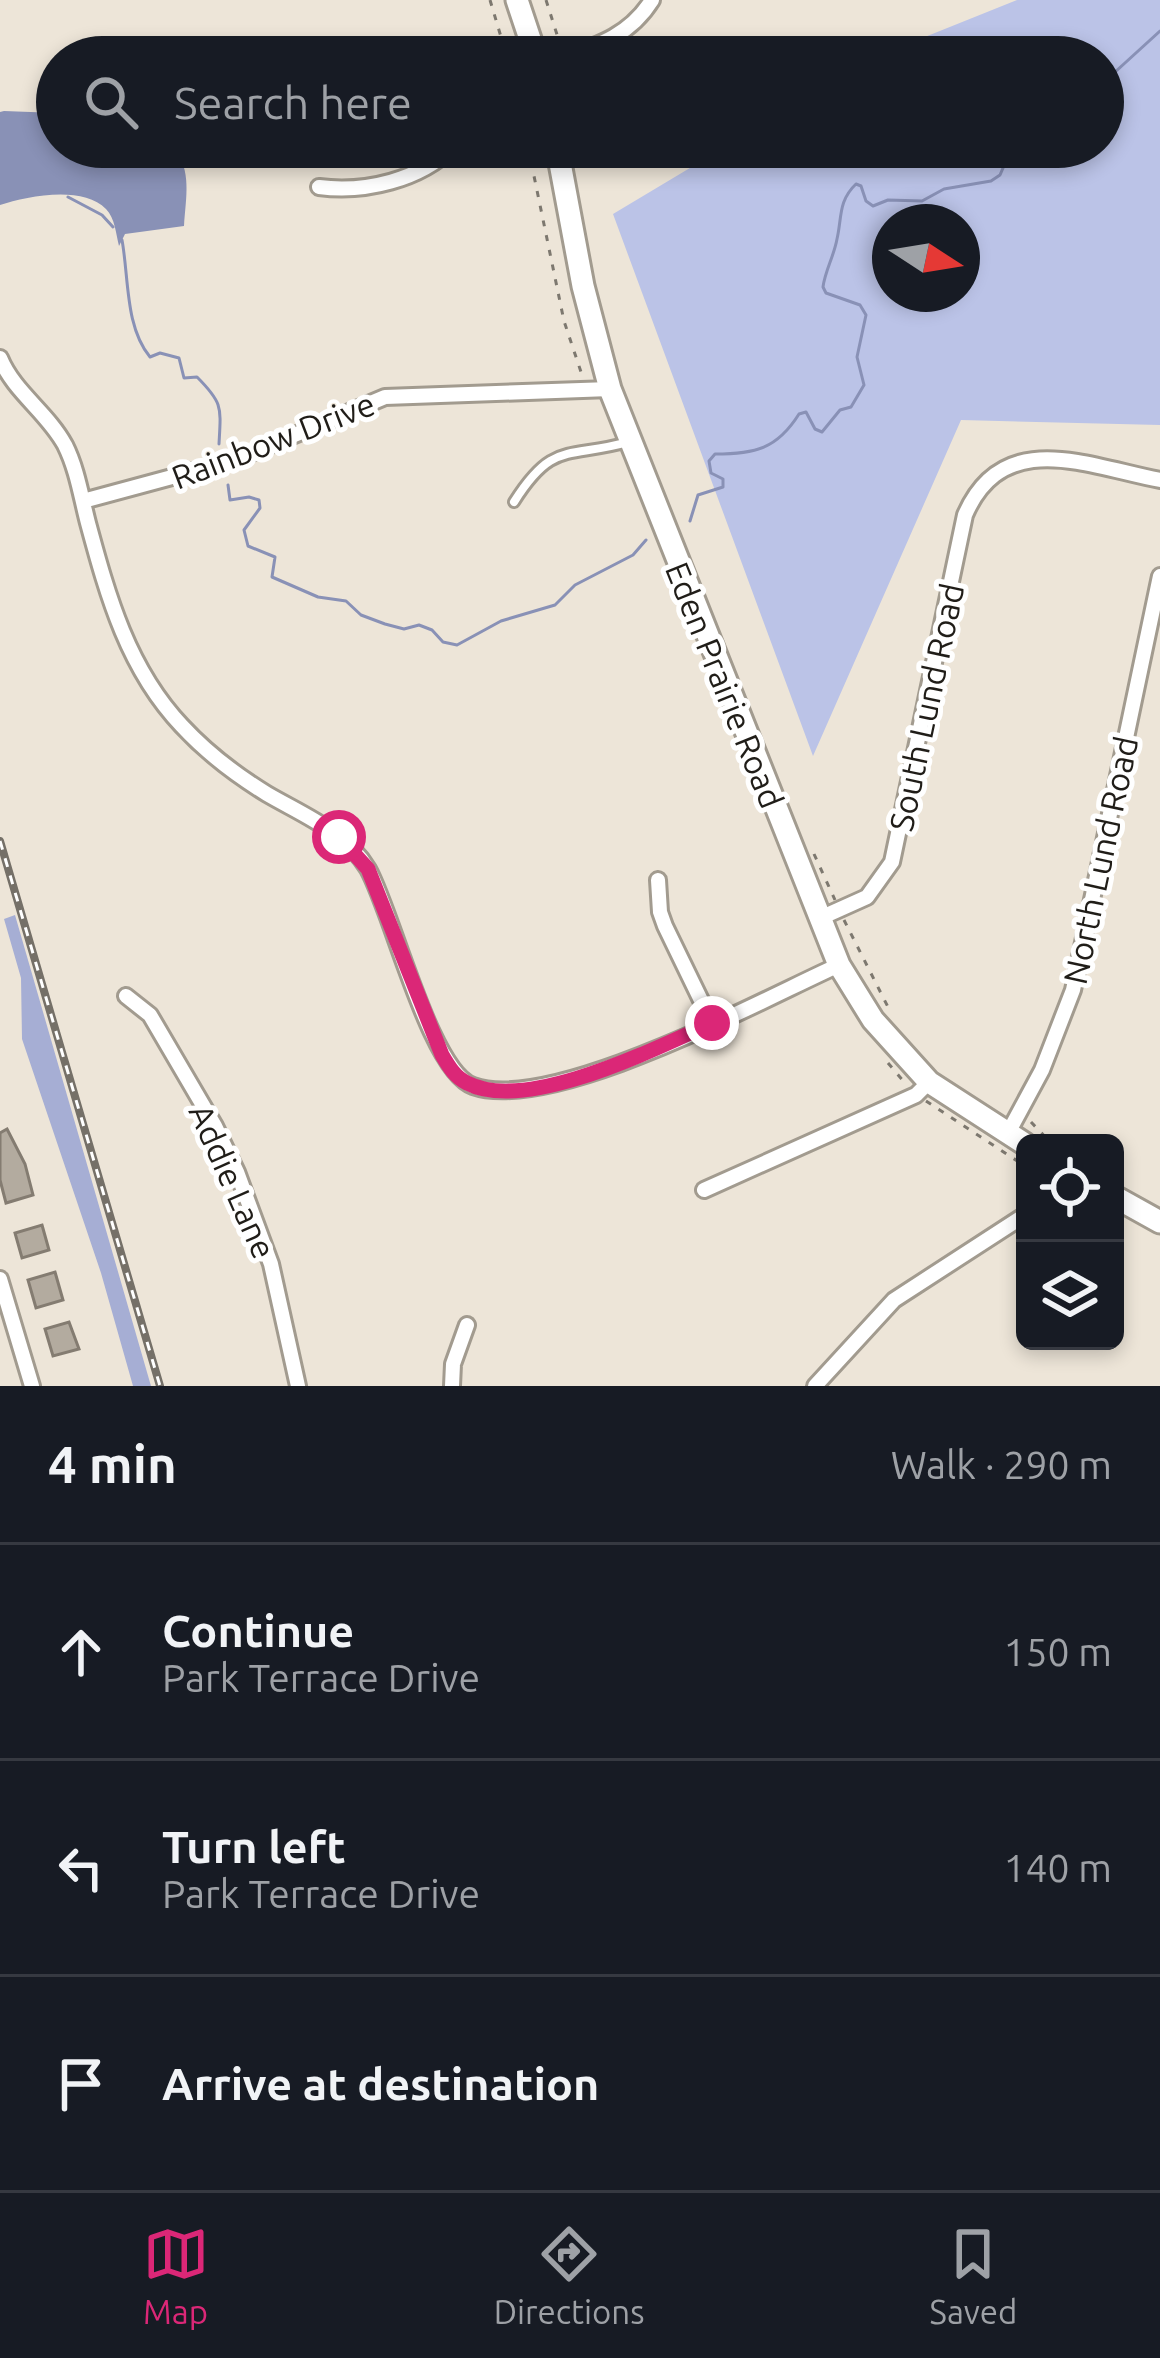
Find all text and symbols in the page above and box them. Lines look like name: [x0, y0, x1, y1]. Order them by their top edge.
search box: [36, 36, 1124, 168]
icon: search: [78, 69, 144, 135]
text: Search here: [174, 77, 412, 128]
north arrow: [872, 204, 980, 312]
street label: Rainbow Drive: [166, 384, 380, 496]
street label: Eden Prairie Road: [659, 557, 791, 813]
street label: South Lund Road: [882, 580, 970, 834]
street label: North Lund Road: [1056, 733, 1144, 987]
route start: [312, 810, 366, 864]
route end: [685, 996, 739, 1050]
street label: Addie Lane: [183, 1098, 283, 1264]
map controls: [1016, 1134, 1124, 1350]
button: locate: [1016, 1134, 1124, 1242]
button: layers: [1016, 1242, 1124, 1350]
text: 4 min: [48, 1435, 177, 1493]
text: Walk · 290 m: [891, 1443, 1112, 1486]
text: Continue: [162, 1605, 354, 1656]
icon: ahead: [48, 1619, 114, 1685]
text: 150 m: [1003, 1630, 1112, 1673]
text: Park Terrace Drive: [162, 1656, 480, 1699]
text: Turn left: [162, 1821, 346, 1872]
icon: left: [48, 1835, 114, 1901]
text: 140 m: [1003, 1846, 1112, 1889]
text: Park Terrace Drive: [162, 1872, 480, 1915]
icon: arrive: [48, 2051, 114, 2117]
text: Arrive at destination: [162, 2058, 599, 2109]
tab: Map: [143, 2221, 209, 2330]
tab: Directions: [494, 2221, 644, 2330]
tab: Saved: [930, 2221, 1017, 2330]

